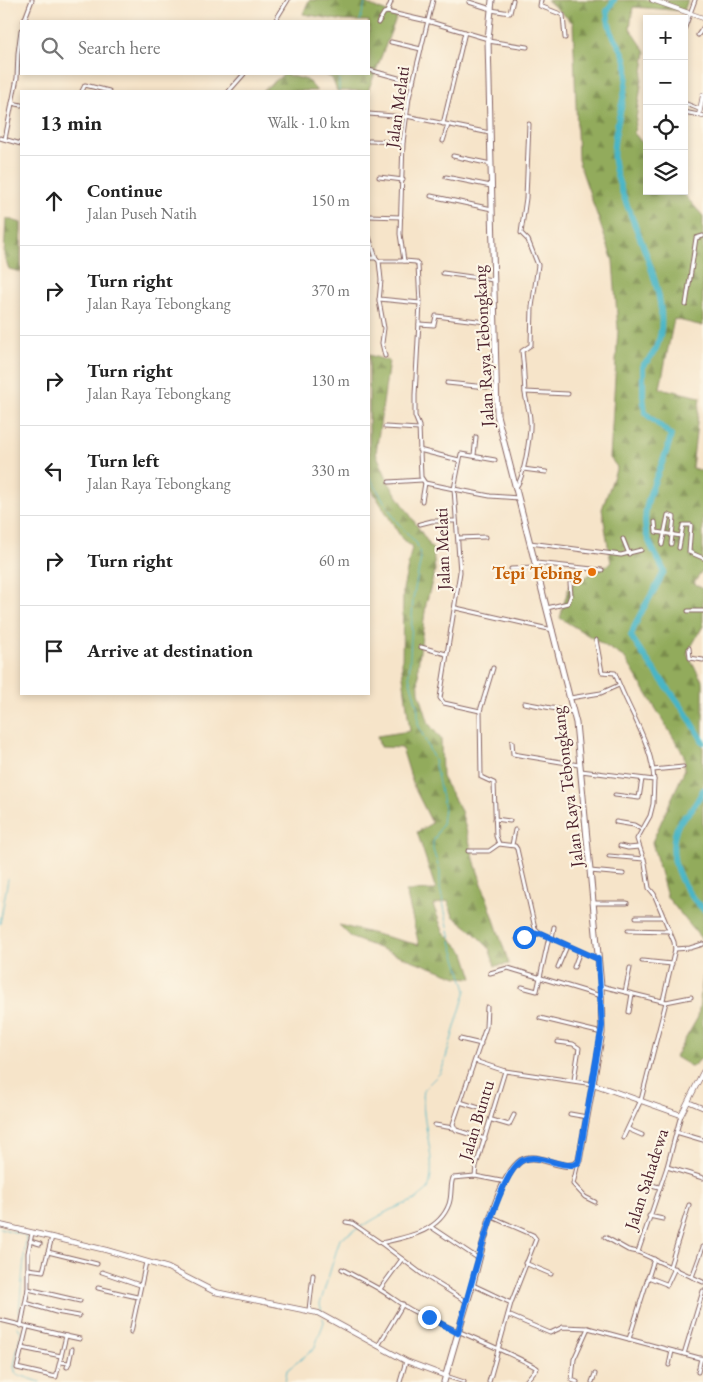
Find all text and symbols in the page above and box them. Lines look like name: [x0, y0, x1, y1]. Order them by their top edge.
map controls: [643, 15, 688, 195]
button: +: [643, 15, 688, 60]
search box: [20, 20, 370, 75]
icon: search: [38, 34, 66, 62]
text: Search here: [78, 35, 160, 60]
button: −: [643, 60, 688, 105]
street label: Jalan Melati: [380, 64, 414, 151]
button: locate: [643, 105, 688, 150]
text: 13 min: [40, 109, 102, 136]
text: Walk · 1.0 km: [267, 112, 350, 133]
button: layers: [643, 150, 688, 195]
text: Continue: [87, 178, 162, 203]
icon: ahead: [40, 187, 68, 215]
text: 150 m: [311, 190, 350, 211]
text: Jalan Puseh Natih: [87, 203, 197, 224]
street label: Jalan Raya Tebongkang: [467, 264, 499, 429]
text: Turn right: [87, 268, 173, 293]
icon: right: [40, 277, 68, 305]
text: 370 m: [311, 280, 350, 301]
text: Jalan Raya Tebongkang: [87, 293, 231, 314]
text: Turn right: [87, 358, 173, 383]
icon: right: [40, 367, 68, 395]
text: 130 m: [311, 370, 350, 391]
text: Jalan Raya Tebongkang: [87, 383, 231, 404]
text: Turn left: [87, 448, 159, 473]
icon: left: [40, 457, 68, 485]
text: 330 m: [311, 460, 350, 481]
text: Jalan Raya Tebongkang: [87, 473, 231, 494]
street label: Jalan Melati: [429, 507, 455, 593]
icon: right: [40, 547, 68, 575]
text: Turn right: [87, 548, 173, 573]
text: 60 m: [319, 550, 350, 571]
place label: Tepi Tebing: [492, 561, 583, 584]
marker: Tepi Tebing: [586, 566, 598, 578]
icon: arrive: [40, 637, 68, 665]
text: Arrive at destination: [87, 638, 253, 663]
street label: Jalan Raya Tebongkang: [546, 705, 589, 871]
route start: [513, 926, 536, 949]
street label: Jalan Buntu: [452, 1077, 499, 1165]
street label: Jalan Sahadewa: [618, 1125, 673, 1235]
route end: [418, 1306, 441, 1329]

